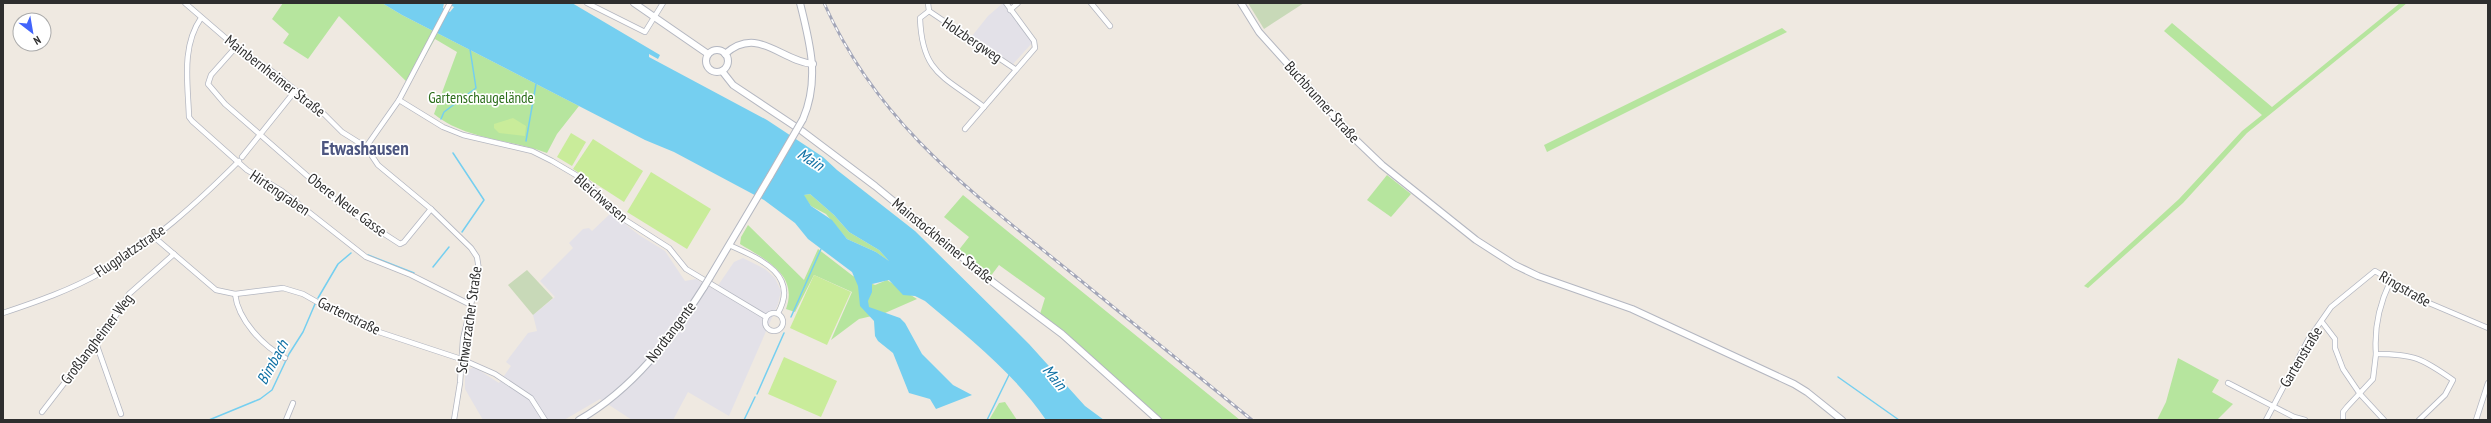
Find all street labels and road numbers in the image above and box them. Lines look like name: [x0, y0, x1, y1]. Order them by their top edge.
street label: Holzbergweg: [939, 13, 1006, 66]
street label: Mainbernheimer Straße: [221, 30, 329, 121]
street label: Buchbrunner Straße: [1281, 57, 1364, 146]
street label: Hirtengraben: [247, 166, 314, 220]
street label: Obere Neue Gasse: [304, 169, 391, 241]
street label: Bleichwasen: [571, 169, 632, 226]
street label: Mainstockheimer Straße: [889, 194, 998, 288]
street label: Flugplatzstraße: [91, 220, 169, 281]
street label: Schwarzacher Straße: [452, 265, 485, 375]
street label: Ringstraße: [2376, 266, 2434, 311]
street label: Großlangheimer Weg: [56, 289, 137, 388]
street label: Gartenstraße: [315, 292, 384, 339]
street label: Nordtangente: [642, 297, 700, 366]
street label: Gartenstraße: [2275, 323, 2326, 391]

